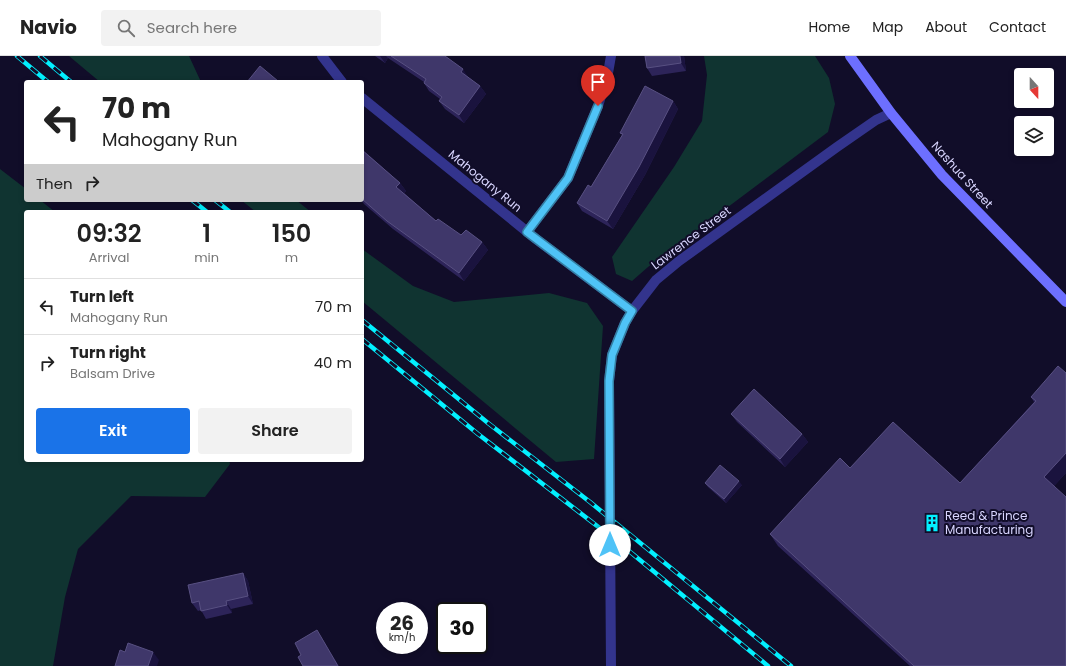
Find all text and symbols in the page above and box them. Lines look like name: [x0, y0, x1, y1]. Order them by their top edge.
search box: [101, 10, 381, 46]
text: Navio: [20, 14, 77, 41]
icon: search: [115, 17, 137, 39]
text: Search here: [147, 17, 237, 38]
text: Home: [808, 17, 850, 37]
text: Map: [872, 17, 903, 37]
text: About: [925, 17, 967, 37]
text: Contact: [989, 17, 1046, 37]
pin: [581, 65, 615, 106]
north arrow: [1014, 68, 1054, 108]
map controls: [1014, 68, 1054, 156]
icon: arrive: [587, 71, 609, 93]
text: 70 m: [102, 89, 171, 128]
icon: left: [36, 96, 88, 148]
button: layers: [1014, 116, 1054, 156]
text: Mahogany Run: [102, 127, 238, 152]
street label: Nashua Street: [928, 138, 997, 212]
street label: Mahogany Run: [445, 146, 526, 216]
icon: right: [81, 172, 103, 194]
text: Then: [36, 173, 73, 194]
street label: Lawrence Street: [647, 202, 734, 273]
text: 09:32: [77, 217, 142, 250]
text: 1: [202, 217, 211, 250]
text: 150: [272, 217, 311, 250]
text: Arrival: [89, 248, 130, 267]
text: min: [194, 248, 219, 267]
text: m: [285, 248, 298, 267]
text: Turn left: [70, 286, 134, 307]
icon: left: [36, 296, 58, 318]
text: 70 m: [315, 296, 352, 317]
text: Mahogany Run: [70, 308, 168, 327]
text: Turn right: [70, 342, 146, 363]
icon: right: [36, 352, 58, 374]
text: 40 m: [314, 352, 352, 373]
text: Balsam Drive: [70, 364, 155, 383]
button: Exit: [36, 408, 190, 454]
button: Share: [198, 408, 352, 454]
place label: Reed & Prince Manufacturing: [945, 507, 1033, 538]
building icon: Reed & Prince Manufacturing: [922, 513, 942, 533]
position arrow: [589, 524, 631, 566]
speed limit sign: 30: [436, 602, 488, 654]
text: 26: [390, 609, 414, 637]
text: km/h: [389, 630, 415, 645]

